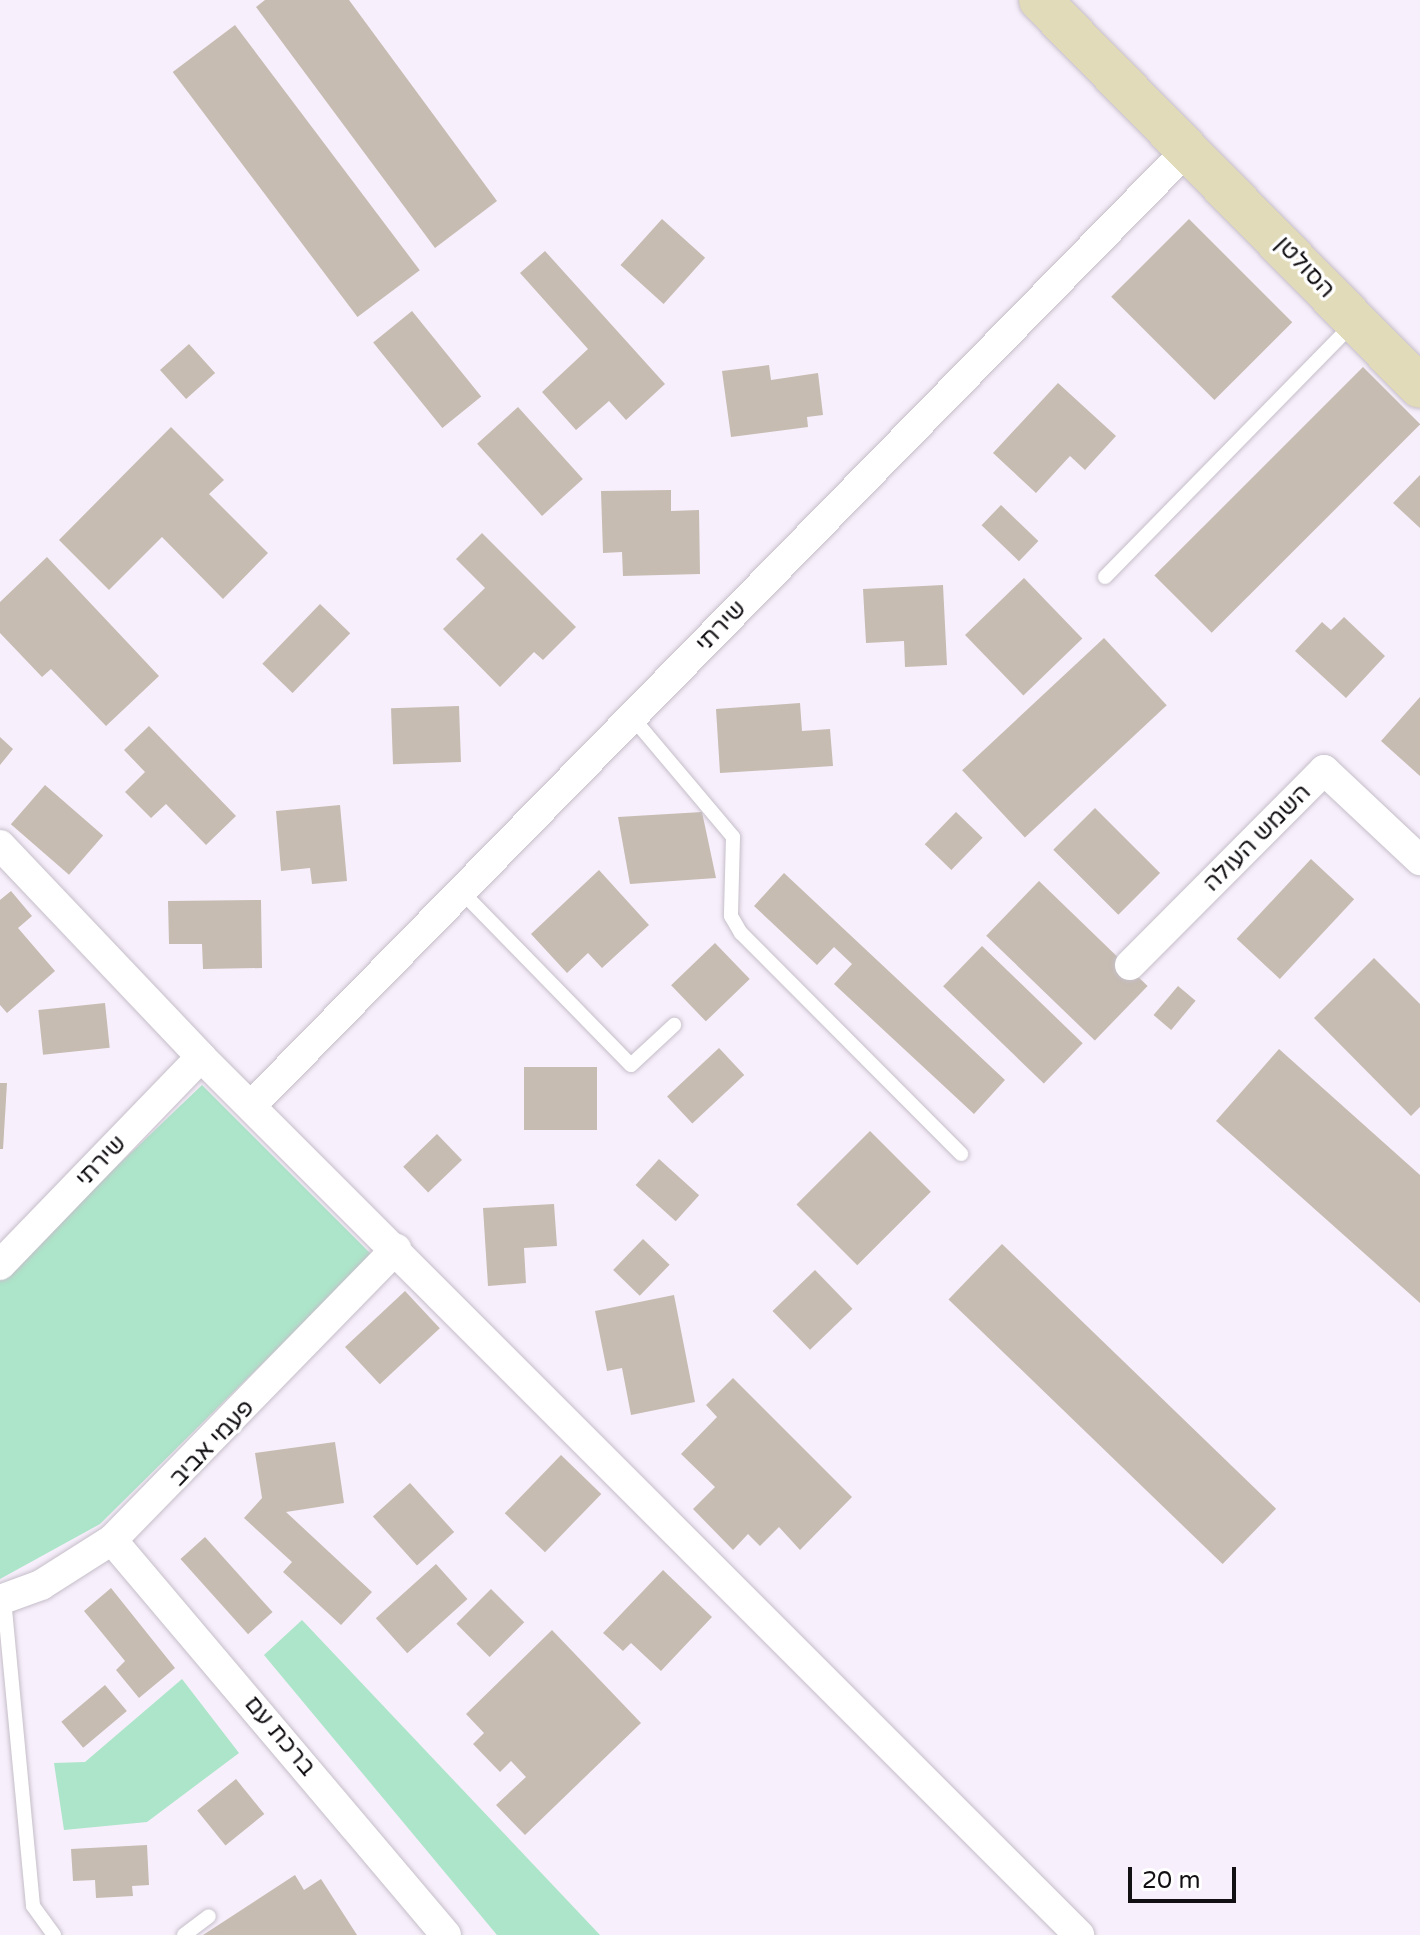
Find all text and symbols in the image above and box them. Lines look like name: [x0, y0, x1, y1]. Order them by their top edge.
street label: הסולטן: [1269, 230, 1341, 304]
street label: שירתי: [690, 594, 752, 658]
street label: השמש העולה: [1197, 778, 1317, 898]
street label: שירתי: [70, 1129, 132, 1193]
street label: פעמי אביב: [164, 1394, 260, 1492]
street label: ברכת עם: [238, 1690, 322, 1782]
scale bar: [1132, 1851, 1240, 1901]
text: 20 m: [1142, 1866, 1200, 1895]

